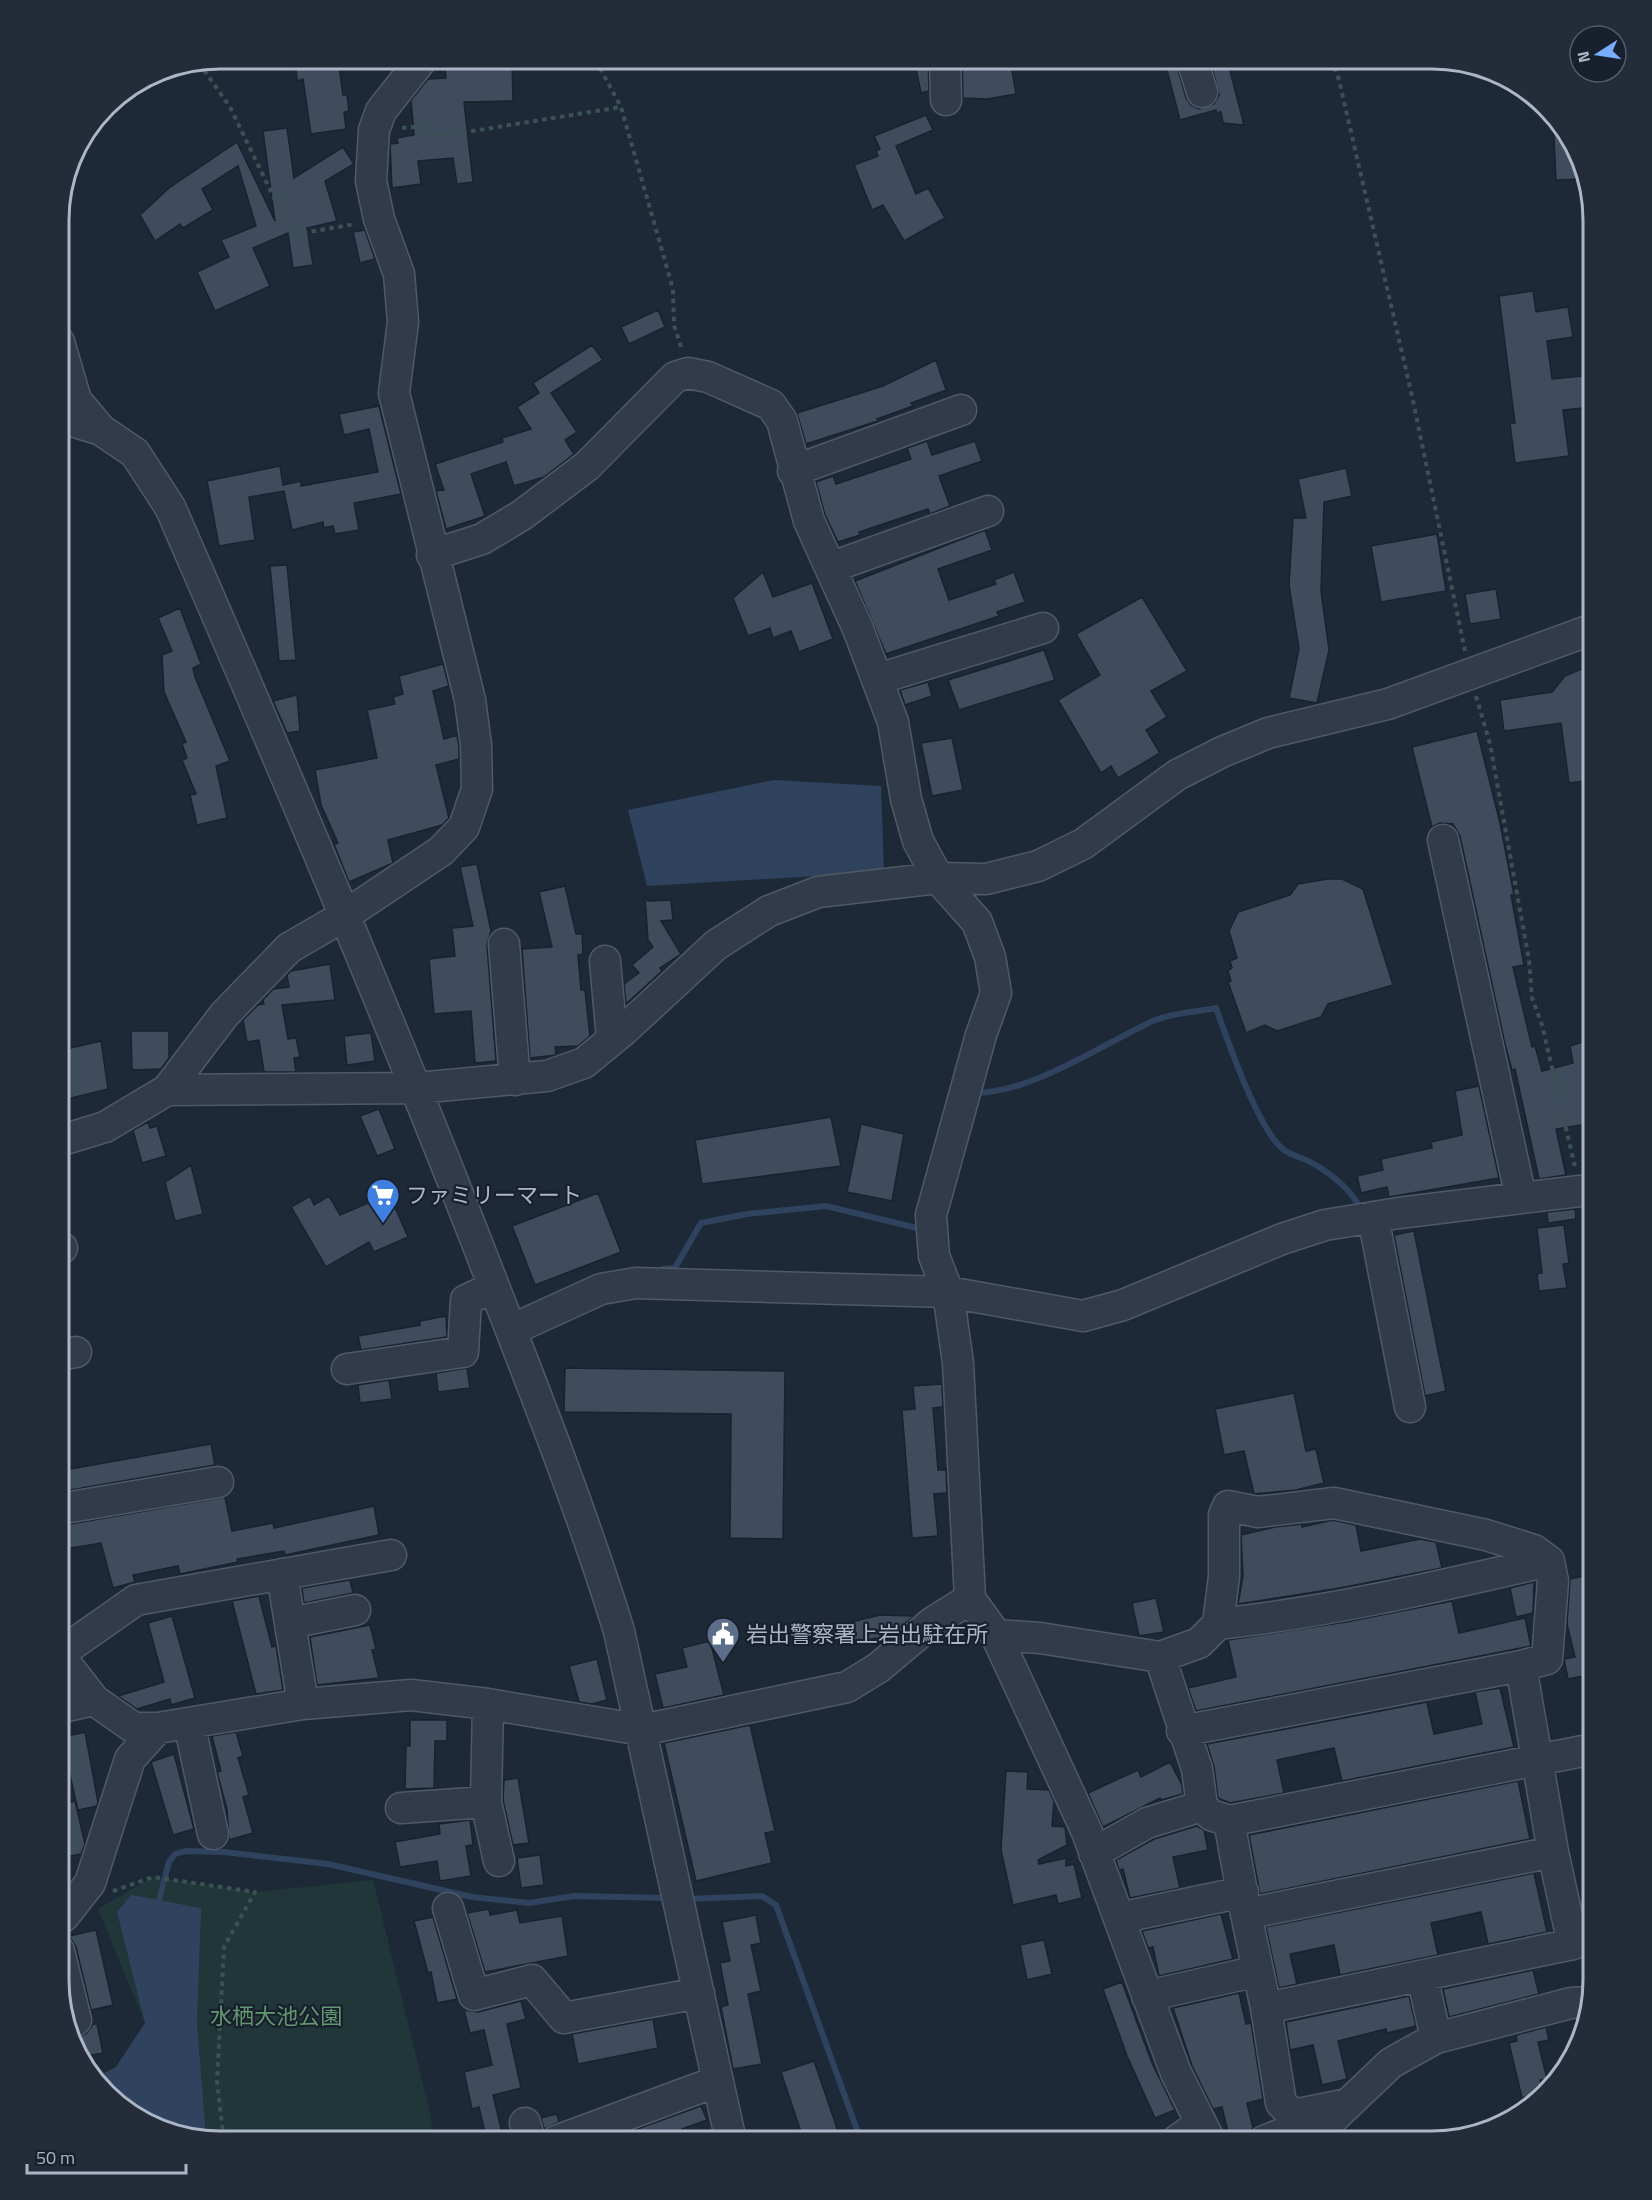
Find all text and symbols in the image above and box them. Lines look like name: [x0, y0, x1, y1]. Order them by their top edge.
north arrow: [1568, 24, 1628, 84]
text: N: [1570, 49, 1596, 65]
supermarket icon: ファミリーマート: [365, 1177, 401, 1224]
place label: ファミリーマート: [406, 1178, 582, 1212]
public building icon: 岩出警察署上岩出駐在所: [705, 1616, 741, 1663]
place label: 岩出警察署上岩出駐在所: [746, 1617, 988, 1651]
park label: 水栖大池公園: [210, 1999, 342, 2033]
scale bar: [27, 2137, 186, 2175]
text: 50 m: [36, 2144, 75, 2171]

